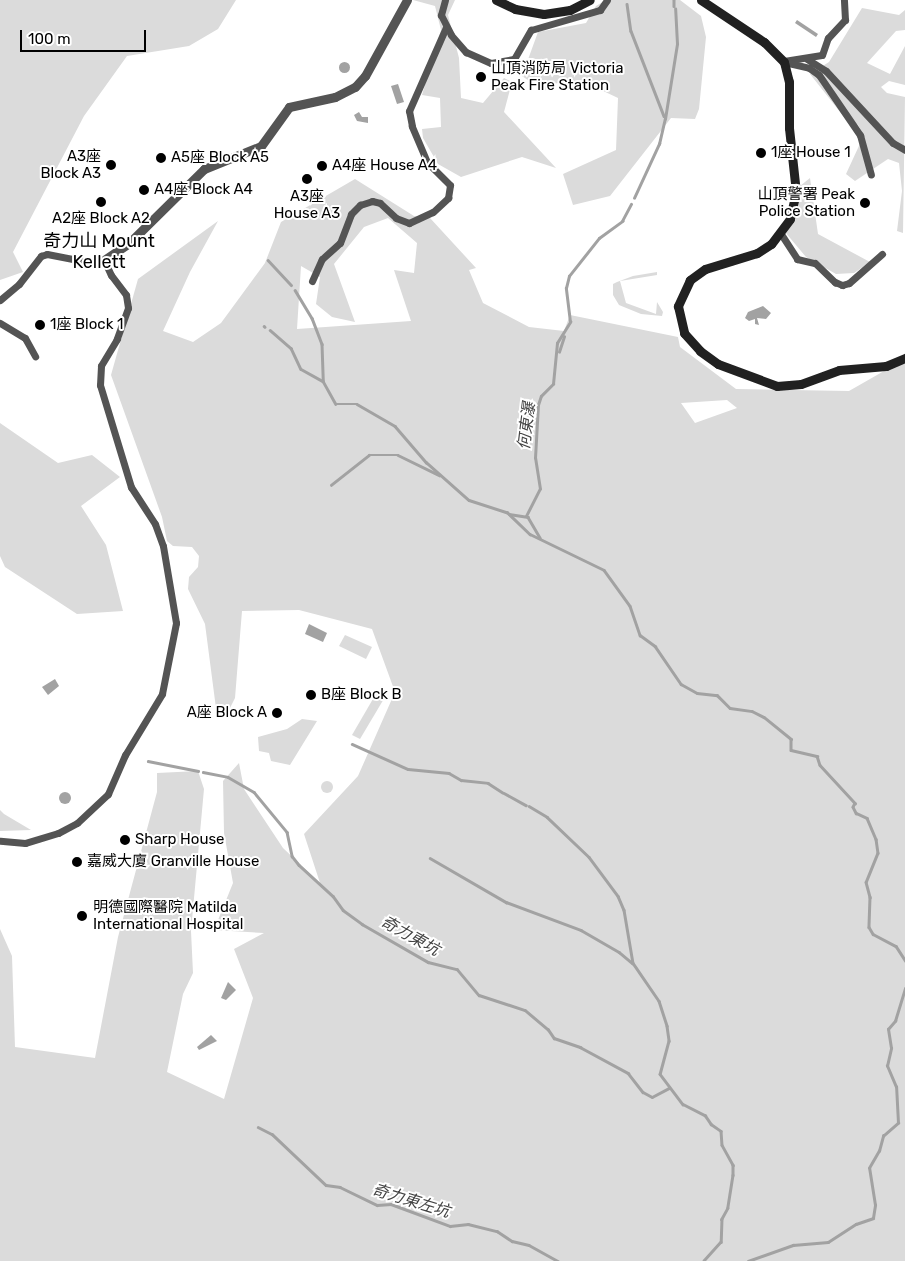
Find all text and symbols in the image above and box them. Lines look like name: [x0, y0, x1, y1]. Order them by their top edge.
scale bar: [22, 20, 149, 52]
text: 100 m: [28, 30, 70, 48]
place label: 山頂消防局 Victoria Peak Fire Station: [491, 59, 623, 94]
marker: 山頂消防局 Victoria Peak Fire Station: [475, 71, 487, 83]
place label: 1座 House 1: [771, 144, 851, 162]
place label: A3座 Block A3: [40, 147, 101, 182]
marker: 1座 House 1: [755, 147, 767, 159]
place label: A5座 Block A5: [171, 149, 270, 167]
marker: A5座 Block A5: [155, 152, 167, 164]
place label: A4座 House A4: [332, 157, 437, 175]
marker: A3座 Block A3: [105, 159, 117, 171]
marker: A4座 House A4: [316, 160, 328, 172]
marker: A3座 House A3: [301, 173, 313, 185]
place label: A4座 Block A4: [154, 181, 253, 199]
marker: A4座 Block A4: [138, 184, 150, 196]
place label: 山頂警署 Peak Police Station: [757, 185, 855, 220]
place label: A3座 House A3: [273, 187, 341, 222]
marker: A2座 Block A2: [95, 196, 107, 208]
marker: 山頂警署 Peak Police Station: [859, 197, 871, 209]
place label: A2座 Block A2: [52, 210, 150, 228]
district label: 奇力山 Mount Kellett: [43, 231, 155, 274]
place label: 1座 Block 1: [50, 316, 123, 334]
marker: 1座 Block 1: [34, 319, 46, 331]
water label: 何東瀑: [515, 401, 539, 451]
place label: B座 Block B: [321, 686, 402, 704]
marker: B座 Block B: [305, 689, 317, 701]
place label: A座 Block A: [186, 704, 267, 722]
marker: A座 Block A: [271, 707, 283, 719]
place label: Sharp House: [135, 831, 224, 849]
marker: Sharp House: [119, 834, 131, 846]
place label: 嘉威大廈 Granville House: [87, 853, 259, 871]
marker: 嘉威大廈 Granville House: [71, 856, 83, 868]
place label: 明德國際醫院 Matilda International Hospital: [93, 898, 243, 933]
marker: 明德國際醫院 Matilda International Hospital: [75, 909, 89, 923]
water label: 奇力東坑: [377, 912, 443, 960]
water label: 奇力東左坑: [370, 1180, 452, 1222]

